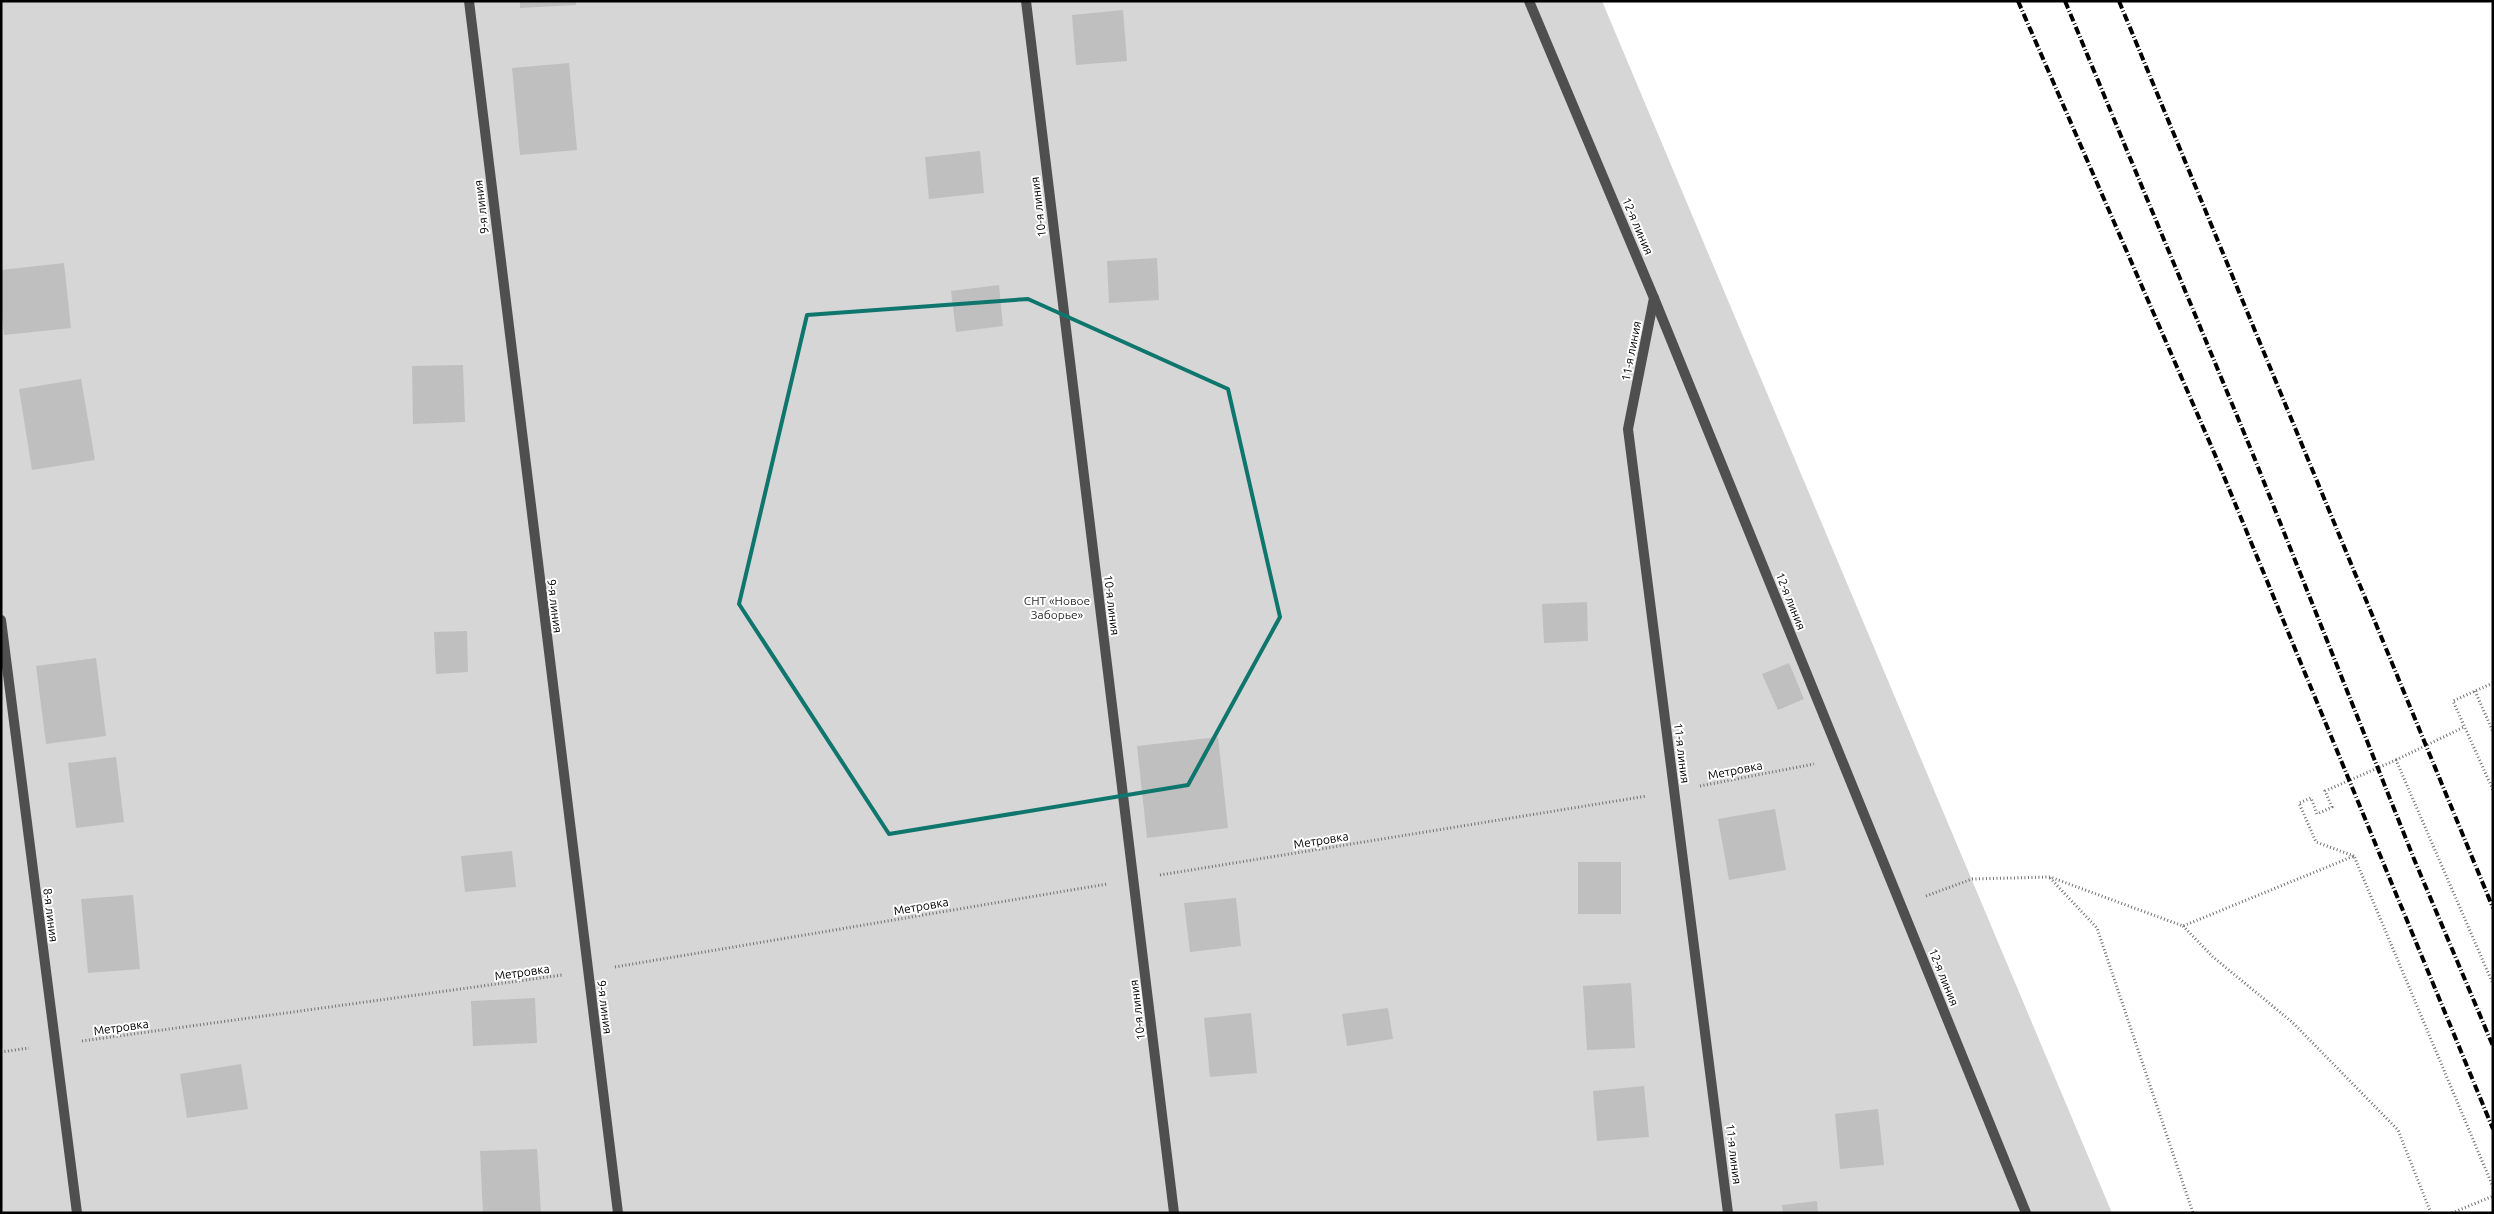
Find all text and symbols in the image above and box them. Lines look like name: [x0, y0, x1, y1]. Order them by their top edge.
street label: 10-я линия: [1028, 176, 1048, 238]
street label: 9-я линия: [471, 179, 491, 235]
street label: 12-я линия: [1620, 195, 1656, 257]
street label: 11-я линия: [1619, 320, 1643, 382]
street label: 12-я линия: [1774, 570, 1808, 632]
street label: 10-я линия: [1102, 574, 1122, 636]
street label: 9-я линия: [545, 578, 565, 634]
park label: СНТ «Новое Заборье»: [1024, 594, 1090, 621]
street label: 11-я линия: [1672, 722, 1692, 784]
street label: Метровка: [1707, 758, 1763, 782]
street label: Метровка: [1293, 829, 1349, 851]
street label: 8-я линия: [41, 887, 61, 943]
street label: Метровка: [893, 895, 949, 917]
street label: 12-я линия: [1927, 946, 1961, 1008]
street label: Метровка: [494, 962, 550, 982]
street label: 9-я линия: [595, 979, 615, 1035]
street label: 10-я линия: [1127, 979, 1147, 1041]
street label: Метровка: [93, 1017, 149, 1037]
street label: 11-я линия: [1724, 1123, 1744, 1185]

